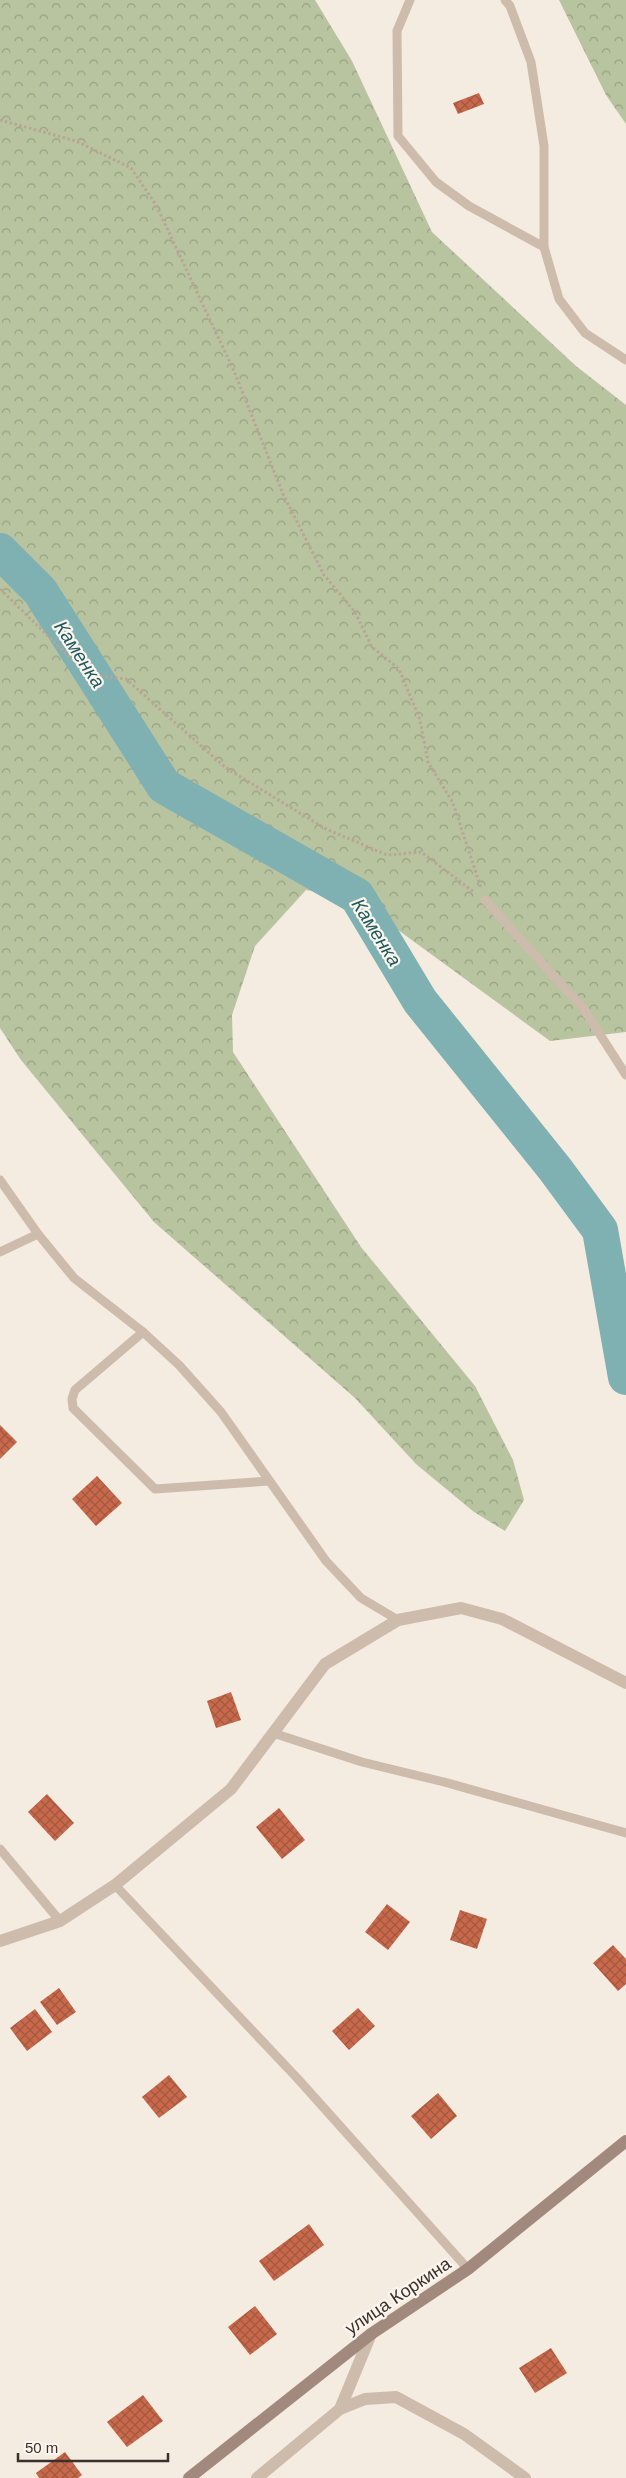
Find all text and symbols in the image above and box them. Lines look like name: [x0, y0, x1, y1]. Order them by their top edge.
water label: Каменка: [50, 617, 109, 692]
water label: Каменка: [348, 895, 405, 970]
street label: улица Коркина: [341, 2253, 455, 2339]
scale bar: [18, 2430, 168, 2462]
text: 50 m: [25, 2439, 58, 2456]

